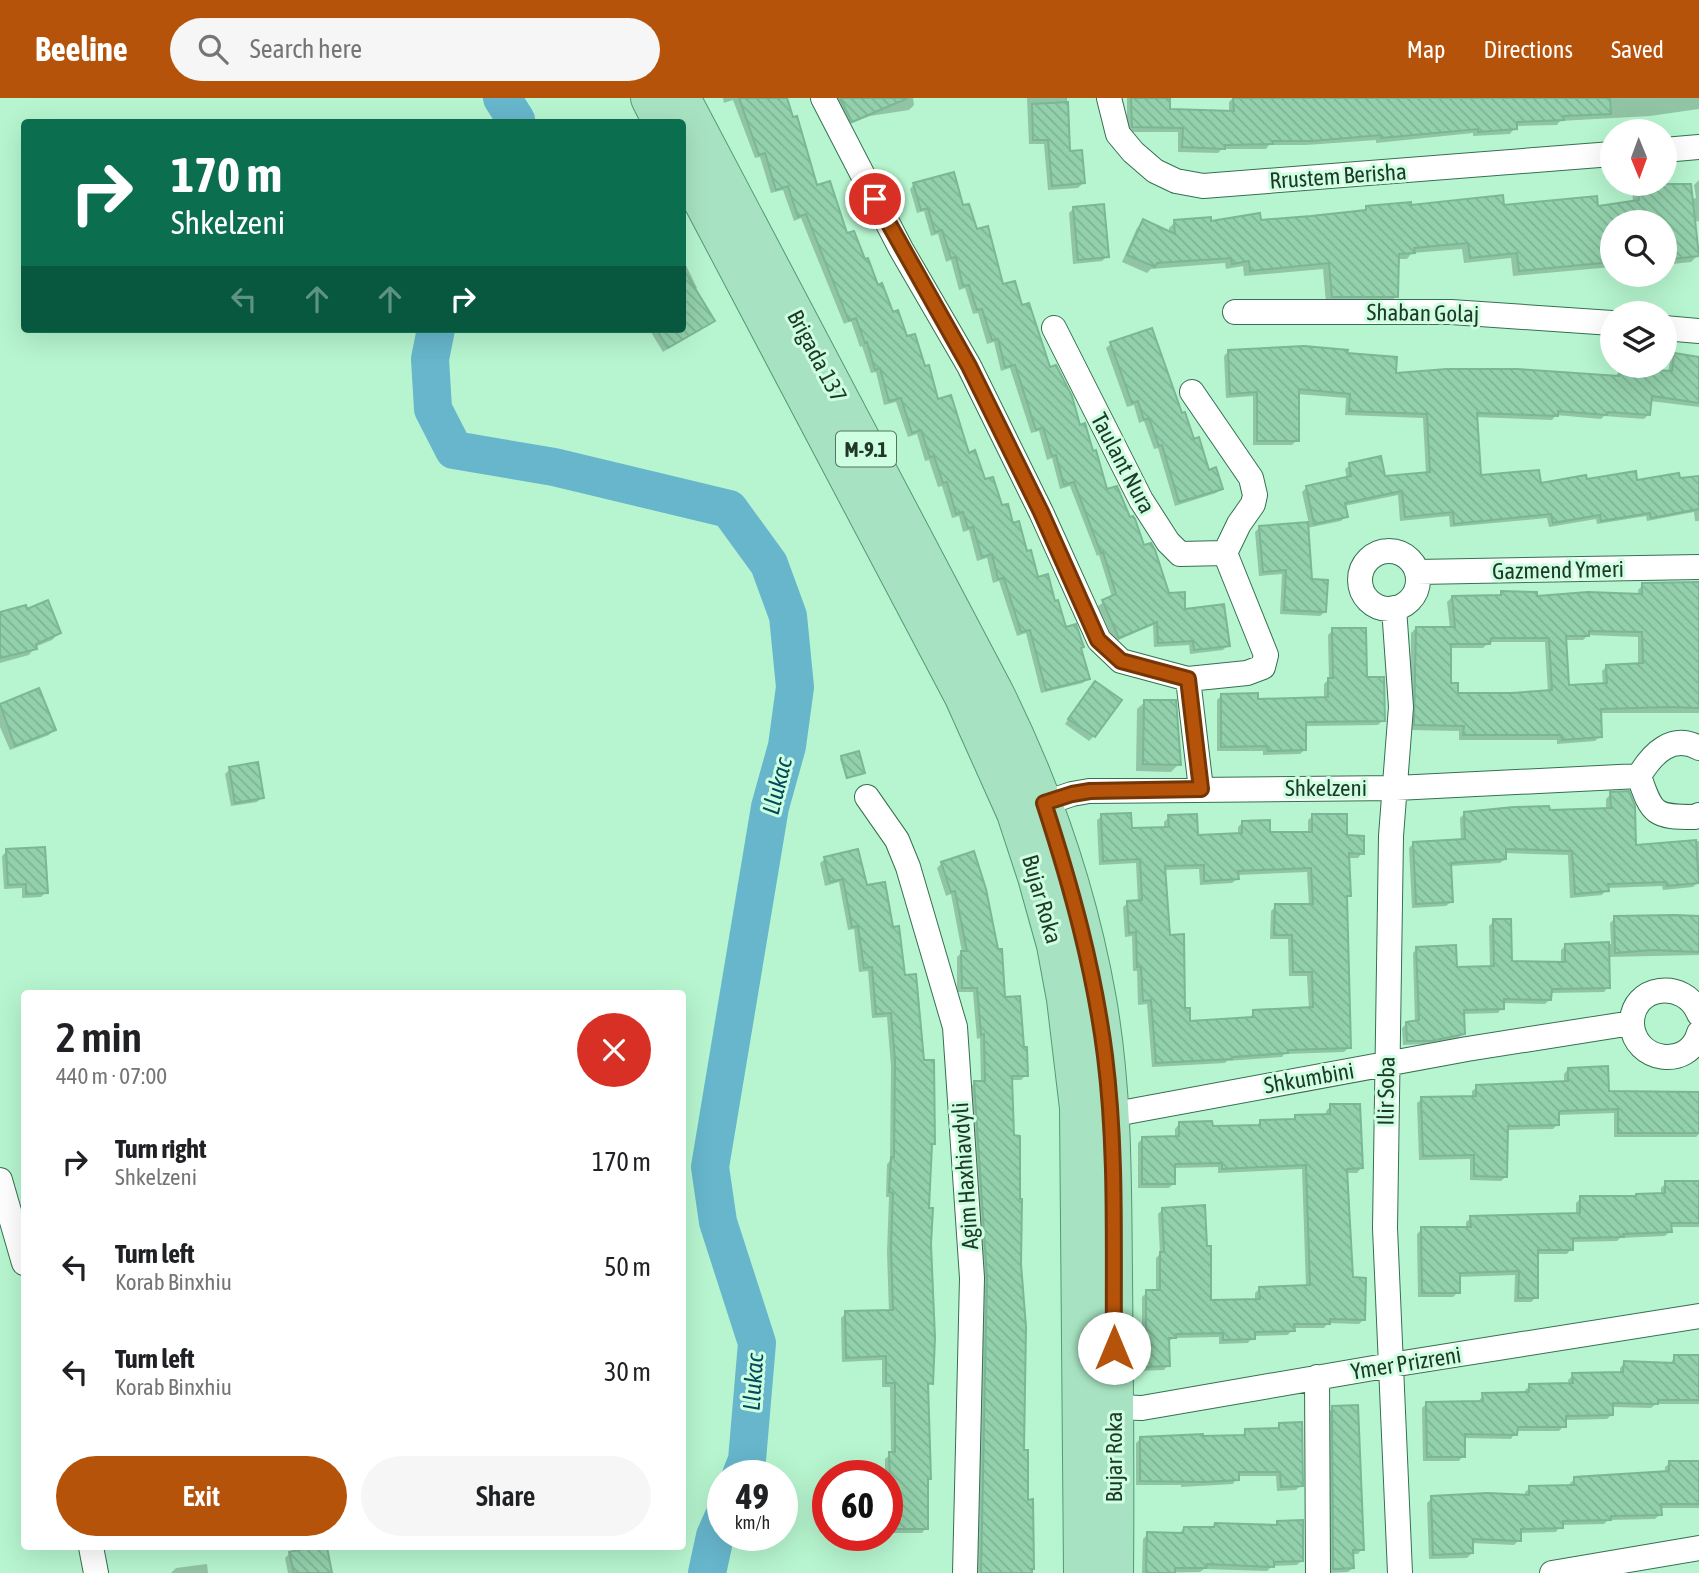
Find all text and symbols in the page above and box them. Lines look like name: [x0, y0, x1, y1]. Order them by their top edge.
search box: [170, 18, 660, 81]
text: Beeline: [35, 30, 128, 68]
icon: search: [194, 30, 232, 68]
text: Search here: [250, 34, 362, 64]
text: Map: [1407, 36, 1445, 63]
text: Directions: [1483, 36, 1573, 63]
text: Saved: [1611, 36, 1664, 63]
north arrow: [1600, 119, 1676, 196]
map controls: [1600, 119, 1677, 378]
text: 170 m: [171, 146, 282, 202]
icon: right: [56, 147, 147, 238]
street label: Rrustem Berisha: [1269, 158, 1407, 194]
pin: [845, 169, 905, 229]
icon: arrive: [856, 180, 894, 218]
text: Shkelzeni: [171, 204, 285, 241]
button: search: [1600, 210, 1677, 287]
icon: left: [225, 280, 263, 318]
icon: ahead: [298, 280, 336, 318]
icon: ahead: [371, 280, 409, 318]
icon: right: [444, 280, 482, 318]
street label: Shaban Golaj: [1367, 299, 1479, 327]
button: layers: [1600, 301, 1677, 378]
street label: Brigada 137: [782, 306, 852, 406]
street label: Taulant Nura: [1086, 408, 1160, 518]
road number: M-9.1: [836, 432, 896, 466]
street label: Gazmend Ymeri: [1492, 556, 1624, 584]
water label: Llukac: [757, 754, 797, 817]
street label: Shkelzeni: [1285, 775, 1367, 801]
street label: Bujar Roka: [1017, 852, 1067, 946]
text: 2 min: [56, 1013, 142, 1061]
button: close: [577, 1013, 651, 1087]
street label: Ilir Soba: [1372, 1056, 1400, 1126]
street label: Shkumbini: [1262, 1057, 1356, 1099]
text: 440 m · 07:00: [56, 1063, 167, 1089]
street label: Agim Haxhiavdyli: [947, 1101, 983, 1251]
text: Turn right: [115, 1134, 206, 1164]
icon: right: [56, 1143, 94, 1181]
text: 170 m: [592, 1147, 651, 1177]
text: Shkelzeni: [115, 1164, 197, 1190]
text: Turn left: [115, 1239, 195, 1269]
icon: left: [56, 1248, 94, 1286]
text: 50 m: [604, 1252, 651, 1282]
text: Korab Binxhiu: [115, 1269, 232, 1295]
position arrow: [1077, 1311, 1151, 1385]
street label: Ymer Prizreni: [1349, 1341, 1463, 1385]
text: Turn left: [115, 1344, 195, 1374]
water label: Llukac: [738, 1351, 769, 1412]
icon: left: [56, 1353, 94, 1391]
text: 30 m: [604, 1357, 651, 1387]
text: Korab Binxhiu: [115, 1374, 232, 1400]
street label: Bujar Roka: [1101, 1411, 1127, 1503]
button: Exit: [56, 1456, 347, 1536]
button: Share: [361, 1456, 651, 1536]
speed limit sign: 60: [812, 1460, 903, 1551]
text: 49: [736, 1476, 769, 1516]
text: km/h: [735, 1512, 770, 1533]

